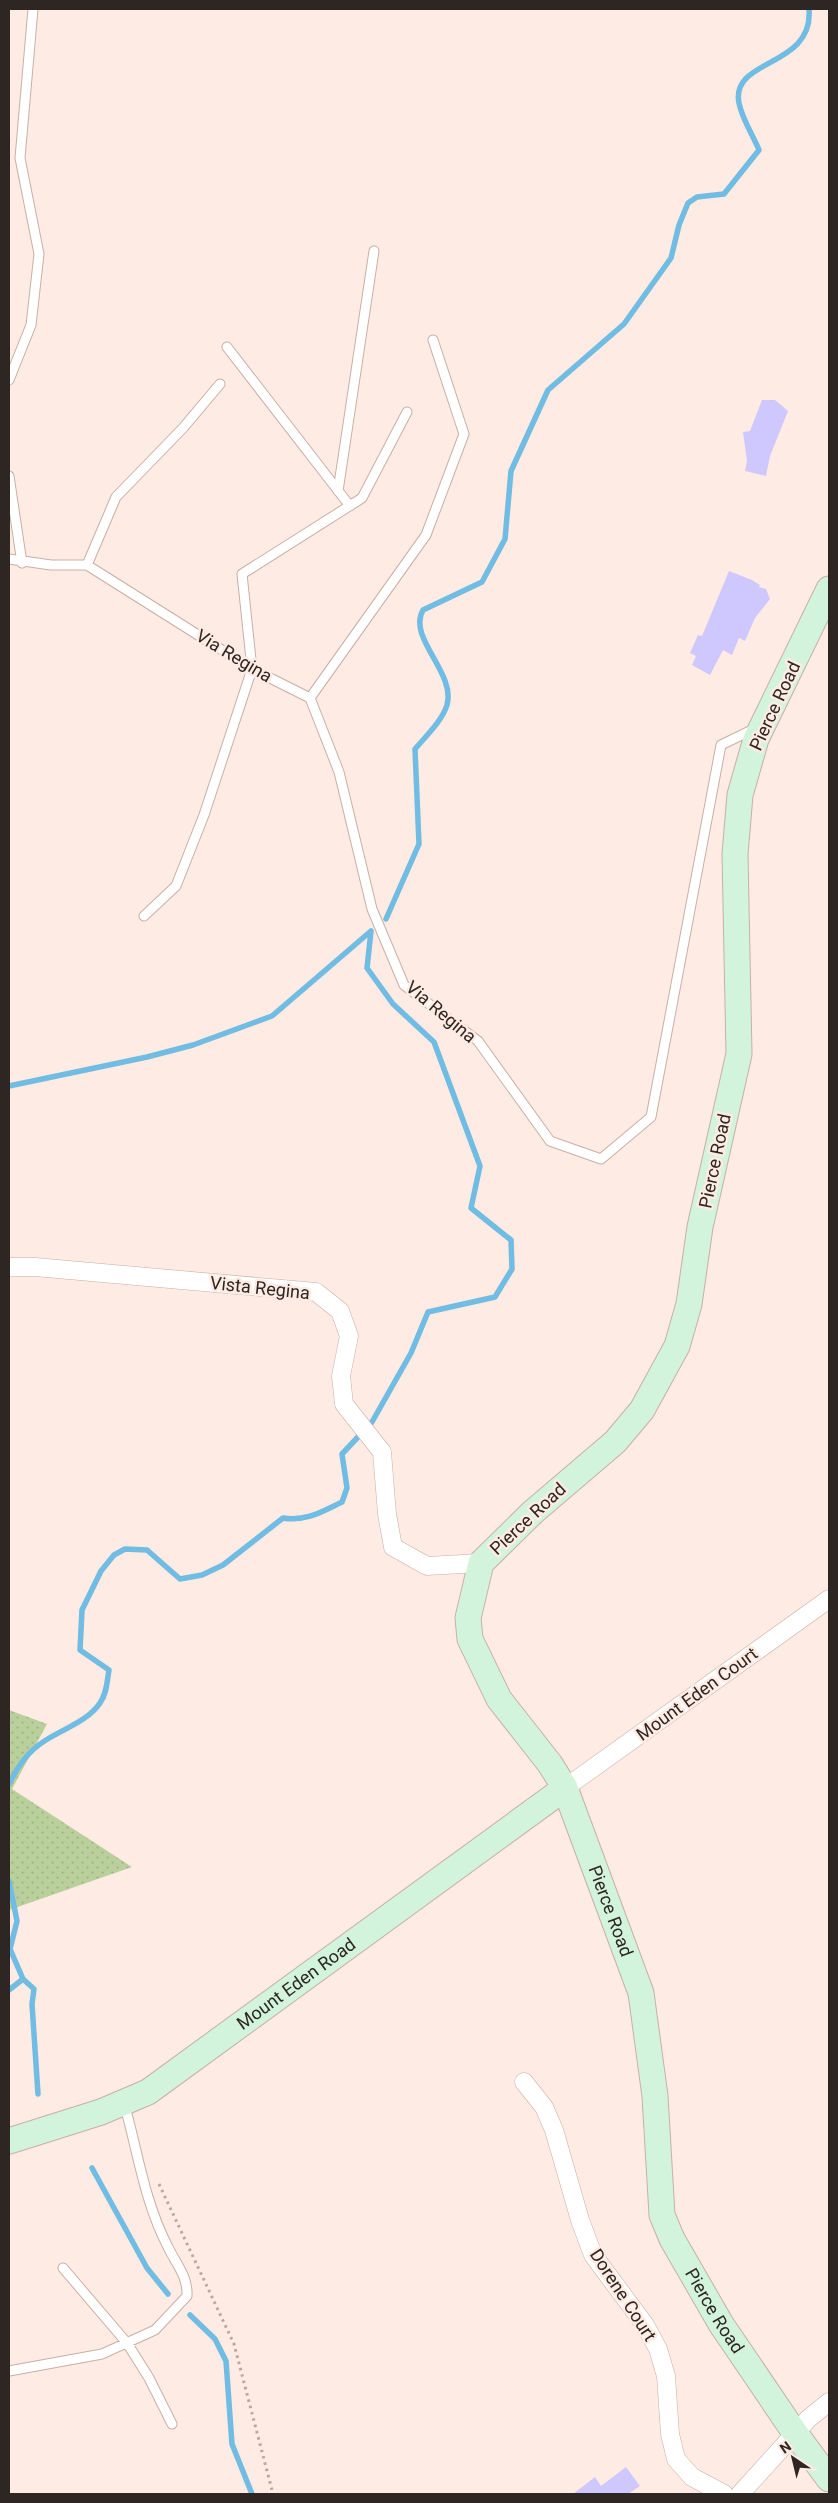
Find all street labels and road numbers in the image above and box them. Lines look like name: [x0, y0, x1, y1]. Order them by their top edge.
street label: Via Regina: [192, 625, 276, 686]
street label: Pierce Road: [745, 658, 804, 754]
street label: Via Regina: [402, 976, 481, 1047]
street label: Pierce Road: [694, 1112, 735, 1210]
street label: Vista Regina: [209, 1272, 311, 1303]
street label: Pierce Road: [485, 1478, 570, 1559]
street label: Mount Eden Court: [632, 1643, 761, 1745]
street label: Pierce Road: [585, 1862, 638, 1960]
street label: Mount Eden Road: [232, 1933, 359, 2034]
street label: Dorene Court: [586, 2245, 661, 2345]
street label: Pierce Road: [681, 2264, 749, 2357]

